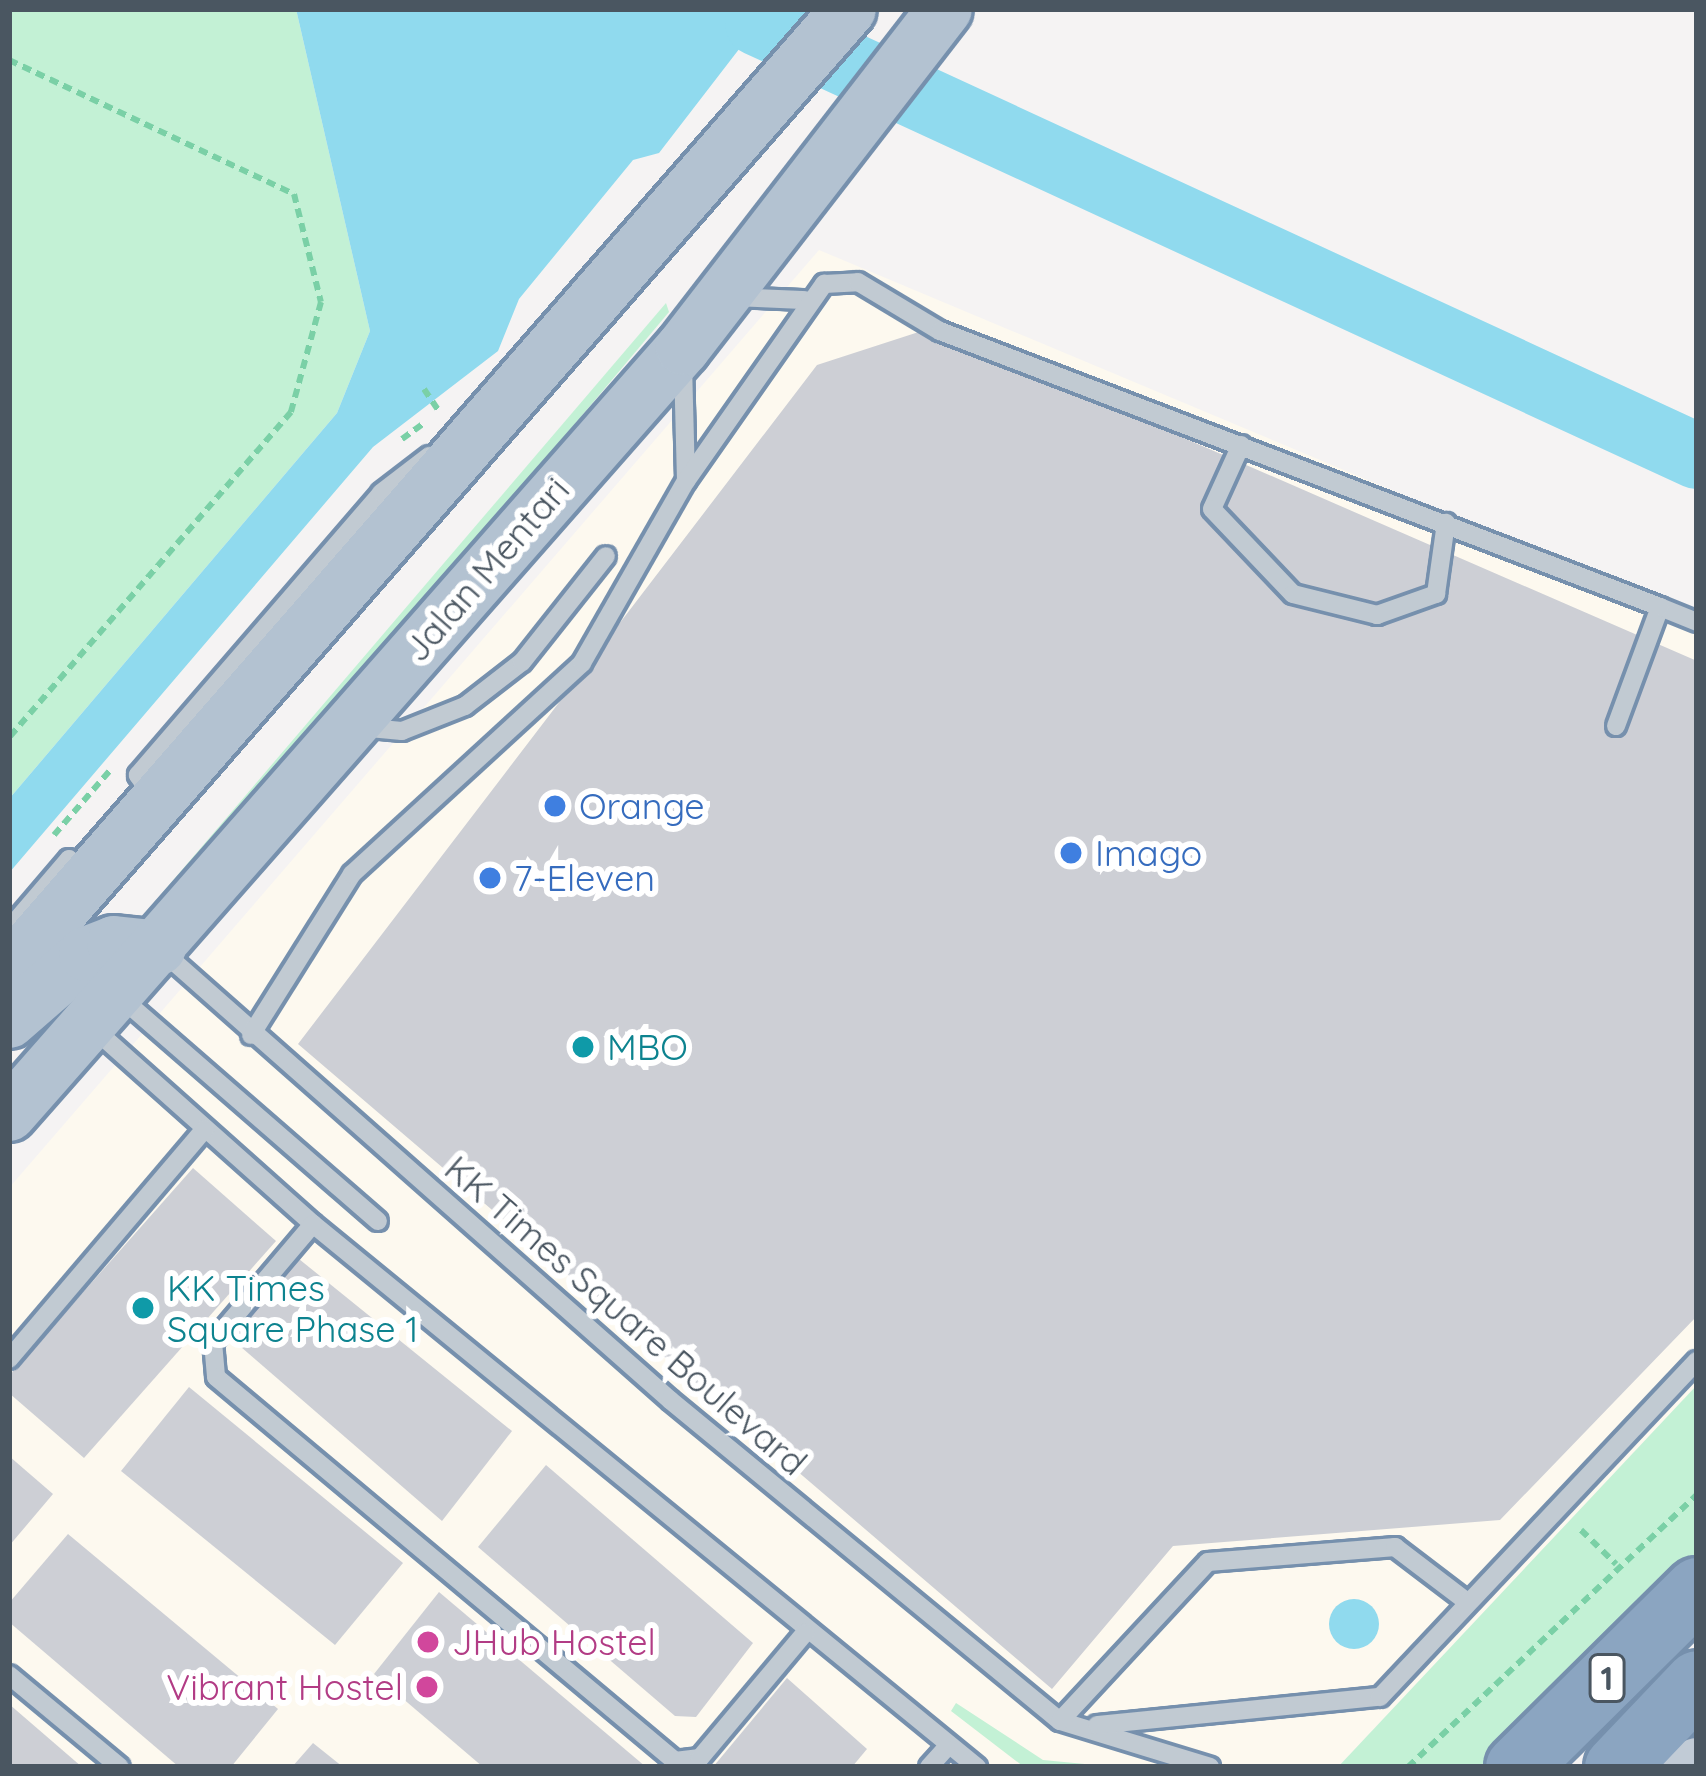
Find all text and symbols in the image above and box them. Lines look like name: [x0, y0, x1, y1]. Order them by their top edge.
street label: Jalan Mentari: [394, 468, 578, 670]
place label: Orange: [579, 784, 705, 828]
marker: Orange: [542, 793, 568, 819]
place label: Imago: [1095, 831, 1202, 875]
marker: Imago: [1058, 840, 1084, 866]
place label: 7-Eleven: [514, 856, 655, 900]
marker: 7-Eleven: [477, 865, 503, 891]
place label: MBO: [607, 1025, 688, 1069]
marker: MBO: [570, 1034, 596, 1060]
street label: KK Times Square Boulevard: [436, 1146, 816, 1484]
place label: KK Times Square Phase 1: [167, 1265, 419, 1350]
marker: KK Times Square Phase 1: [130, 1295, 156, 1321]
place label: JHub Hostel: [452, 1620, 656, 1664]
marker: JHub Hostel: [415, 1629, 441, 1655]
road number: 1: [1586, 1651, 1628, 1705]
place label: Vibrant Hostel: [166, 1665, 403, 1709]
marker: Vibrant Hostel: [414, 1674, 440, 1700]

